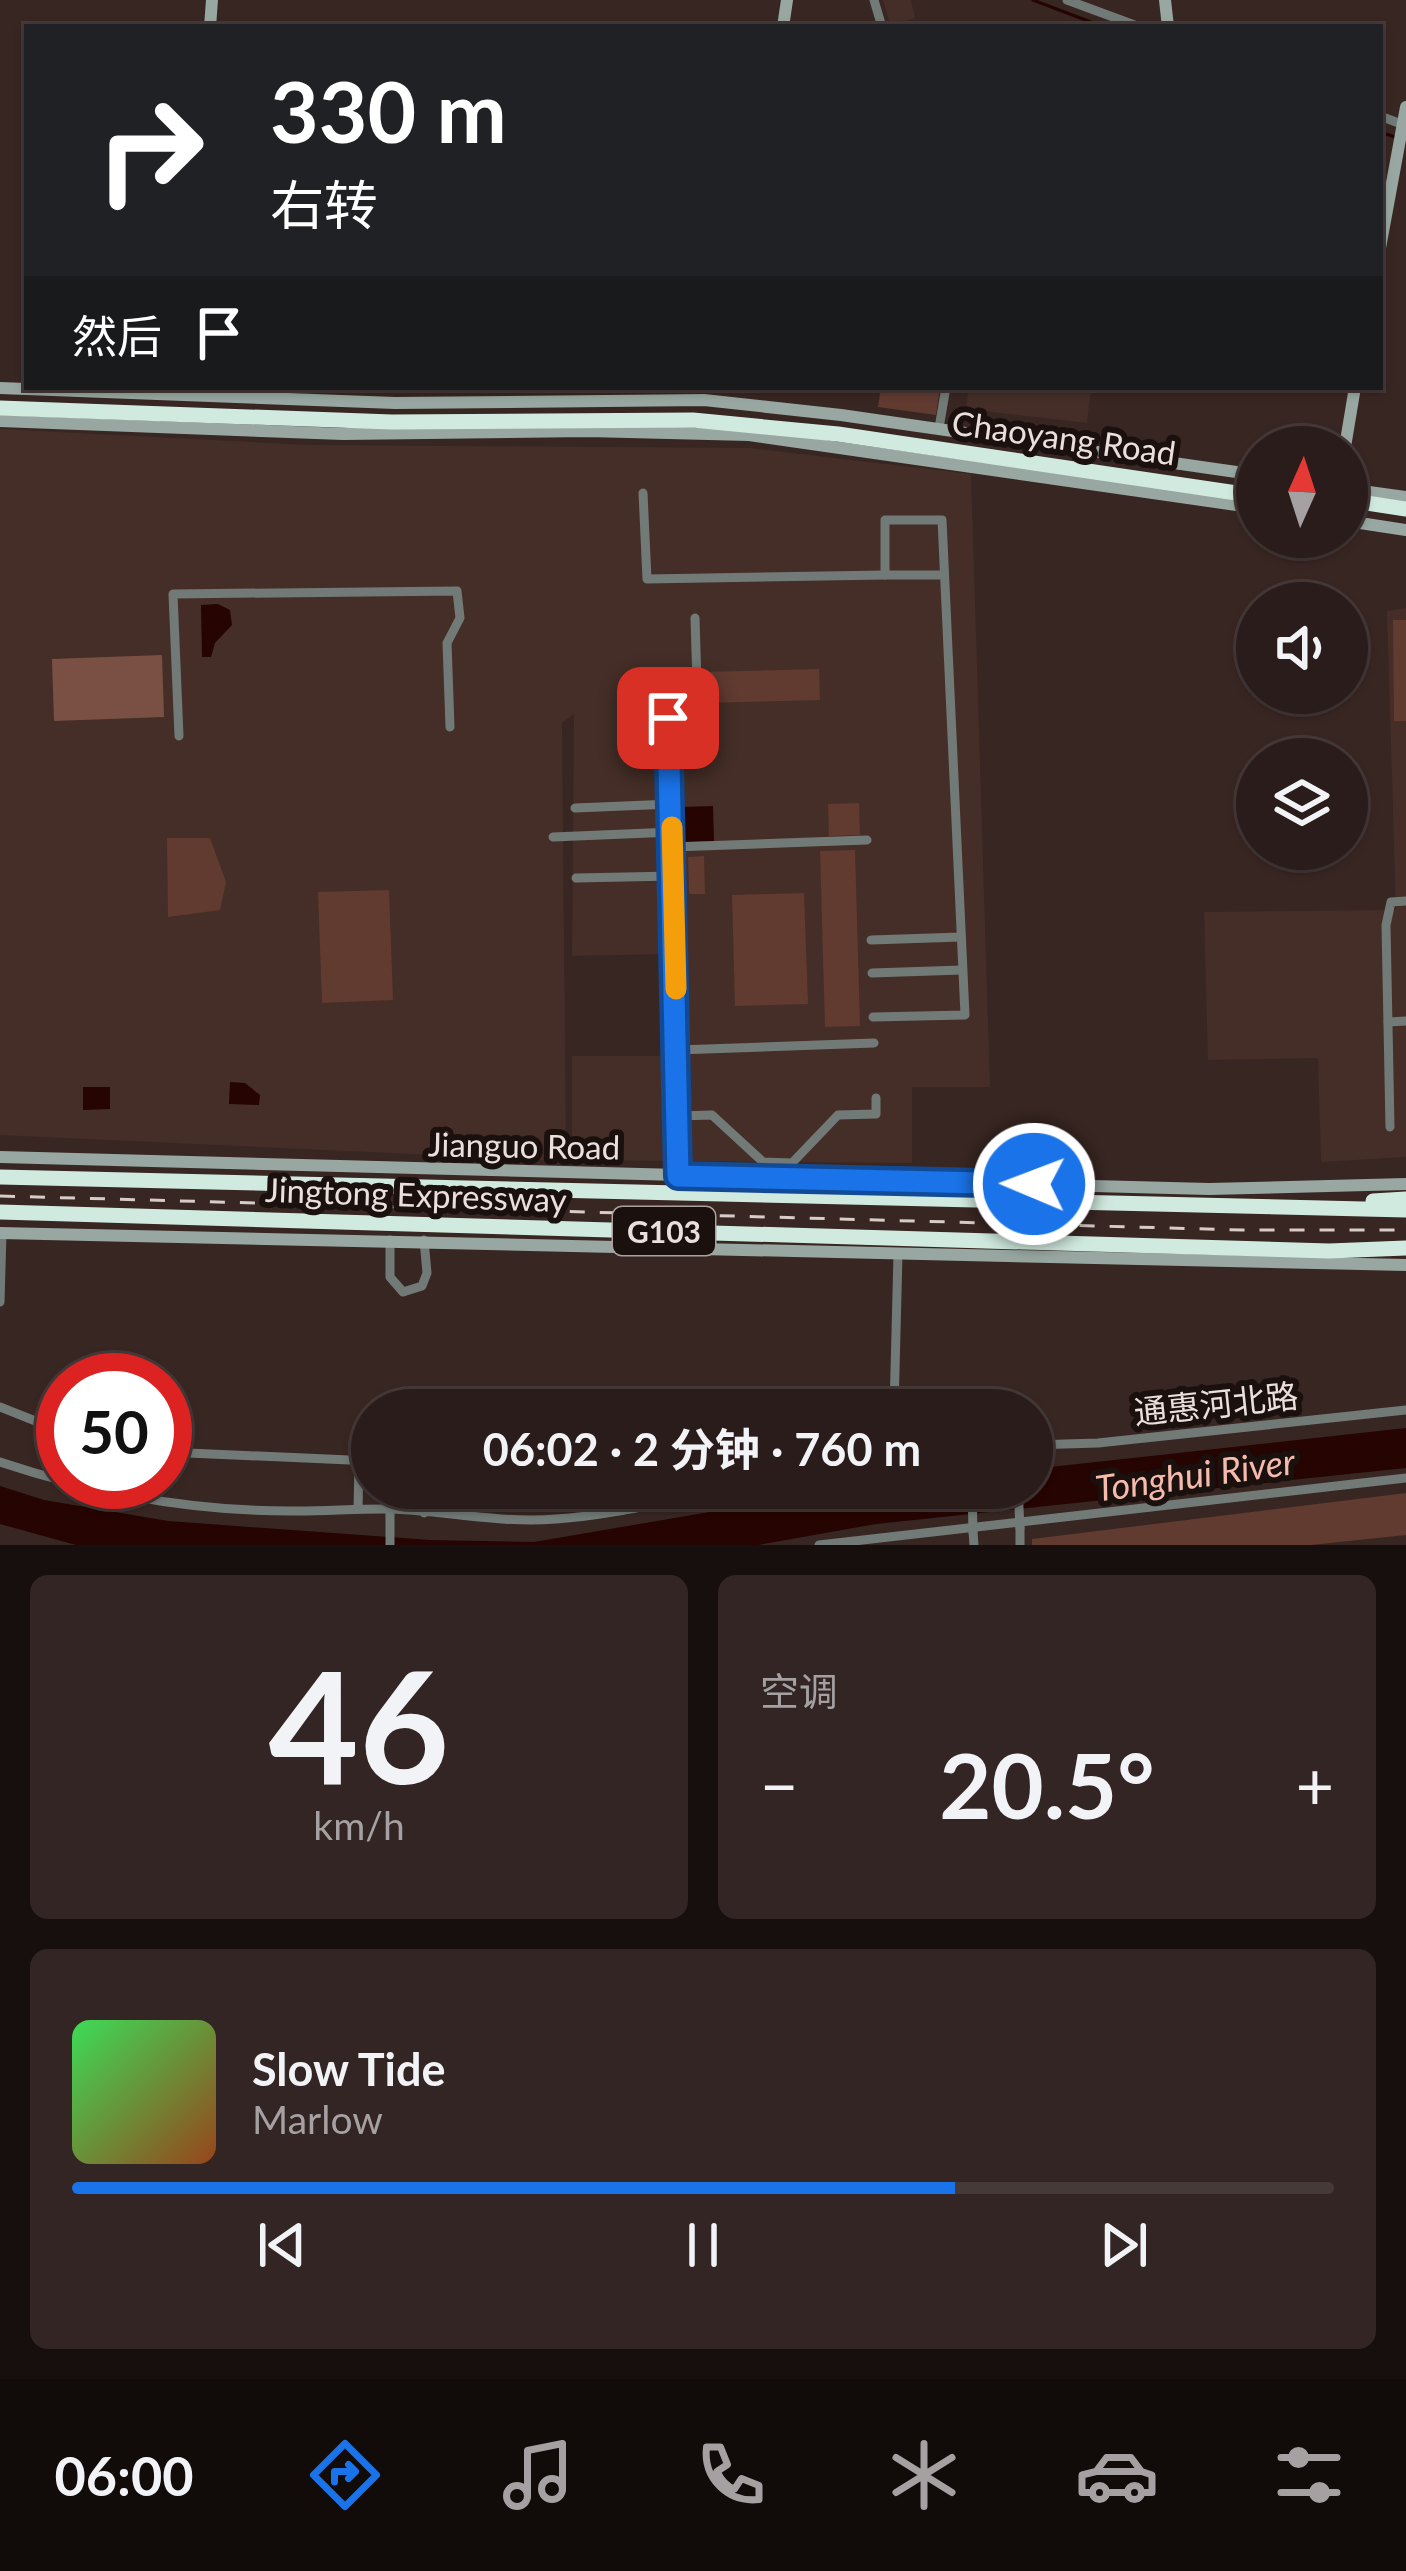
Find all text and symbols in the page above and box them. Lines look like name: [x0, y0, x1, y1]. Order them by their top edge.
text: 330 m: [270, 60, 507, 161]
icon: right: [72, 72, 228, 228]
text: 右转: [270, 172, 378, 237]
icon: arrive: [186, 300, 252, 366]
text: 然后: [72, 309, 162, 363]
street label: Chaoyang Road: [950, 402, 1178, 472]
north arrow: [1236, 426, 1368, 558]
map controls: [1236, 426, 1368, 870]
button: sound: [1236, 582, 1368, 714]
pin: [617, 667, 719, 769]
icon: arrive: [635, 685, 701, 751]
button: layers: [1236, 738, 1368, 870]
position arrow: [971, 1121, 1097, 1247]
street label: Jianguo Road: [428, 1123, 620, 1167]
street label: Jingtong Expressway: [265, 1169, 567, 1219]
road number: G103: [613, 1207, 715, 1255]
speed limit sign: 50: [36, 1353, 192, 1509]
street label: 通惠河北路: [1132, 1374, 1300, 1432]
text: 06:02 · 2 分钟 · 760 m: [483, 1422, 921, 1476]
water label: Tonghui River: [1092, 1438, 1298, 1510]
text: 46: [269, 1630, 449, 1817]
text: 空调: [760, 1668, 838, 1714]
text: 20.5°: [939, 1730, 1155, 1838]
text: −: [760, 1745, 798, 1824]
text: +: [1296, 1745, 1334, 1824]
text: km/h: [313, 1802, 405, 1848]
text: Slow Tide: [252, 2042, 446, 2096]
text: Marlow: [252, 2096, 383, 2142]
icon: previous: [249, 2212, 315, 2278]
icon: pause: [670, 2212, 736, 2278]
icon: next: [1091, 2212, 1157, 2278]
icon: directions: [303, 2433, 387, 2517]
icon: music: [496, 2433, 580, 2517]
icon: phone: [689, 2433, 773, 2517]
icon: climate: [882, 2433, 966, 2517]
icon: car: [1075, 2433, 1159, 2517]
icon: filters: [1267, 2433, 1351, 2517]
text: 06:00: [54, 2443, 194, 2508]

